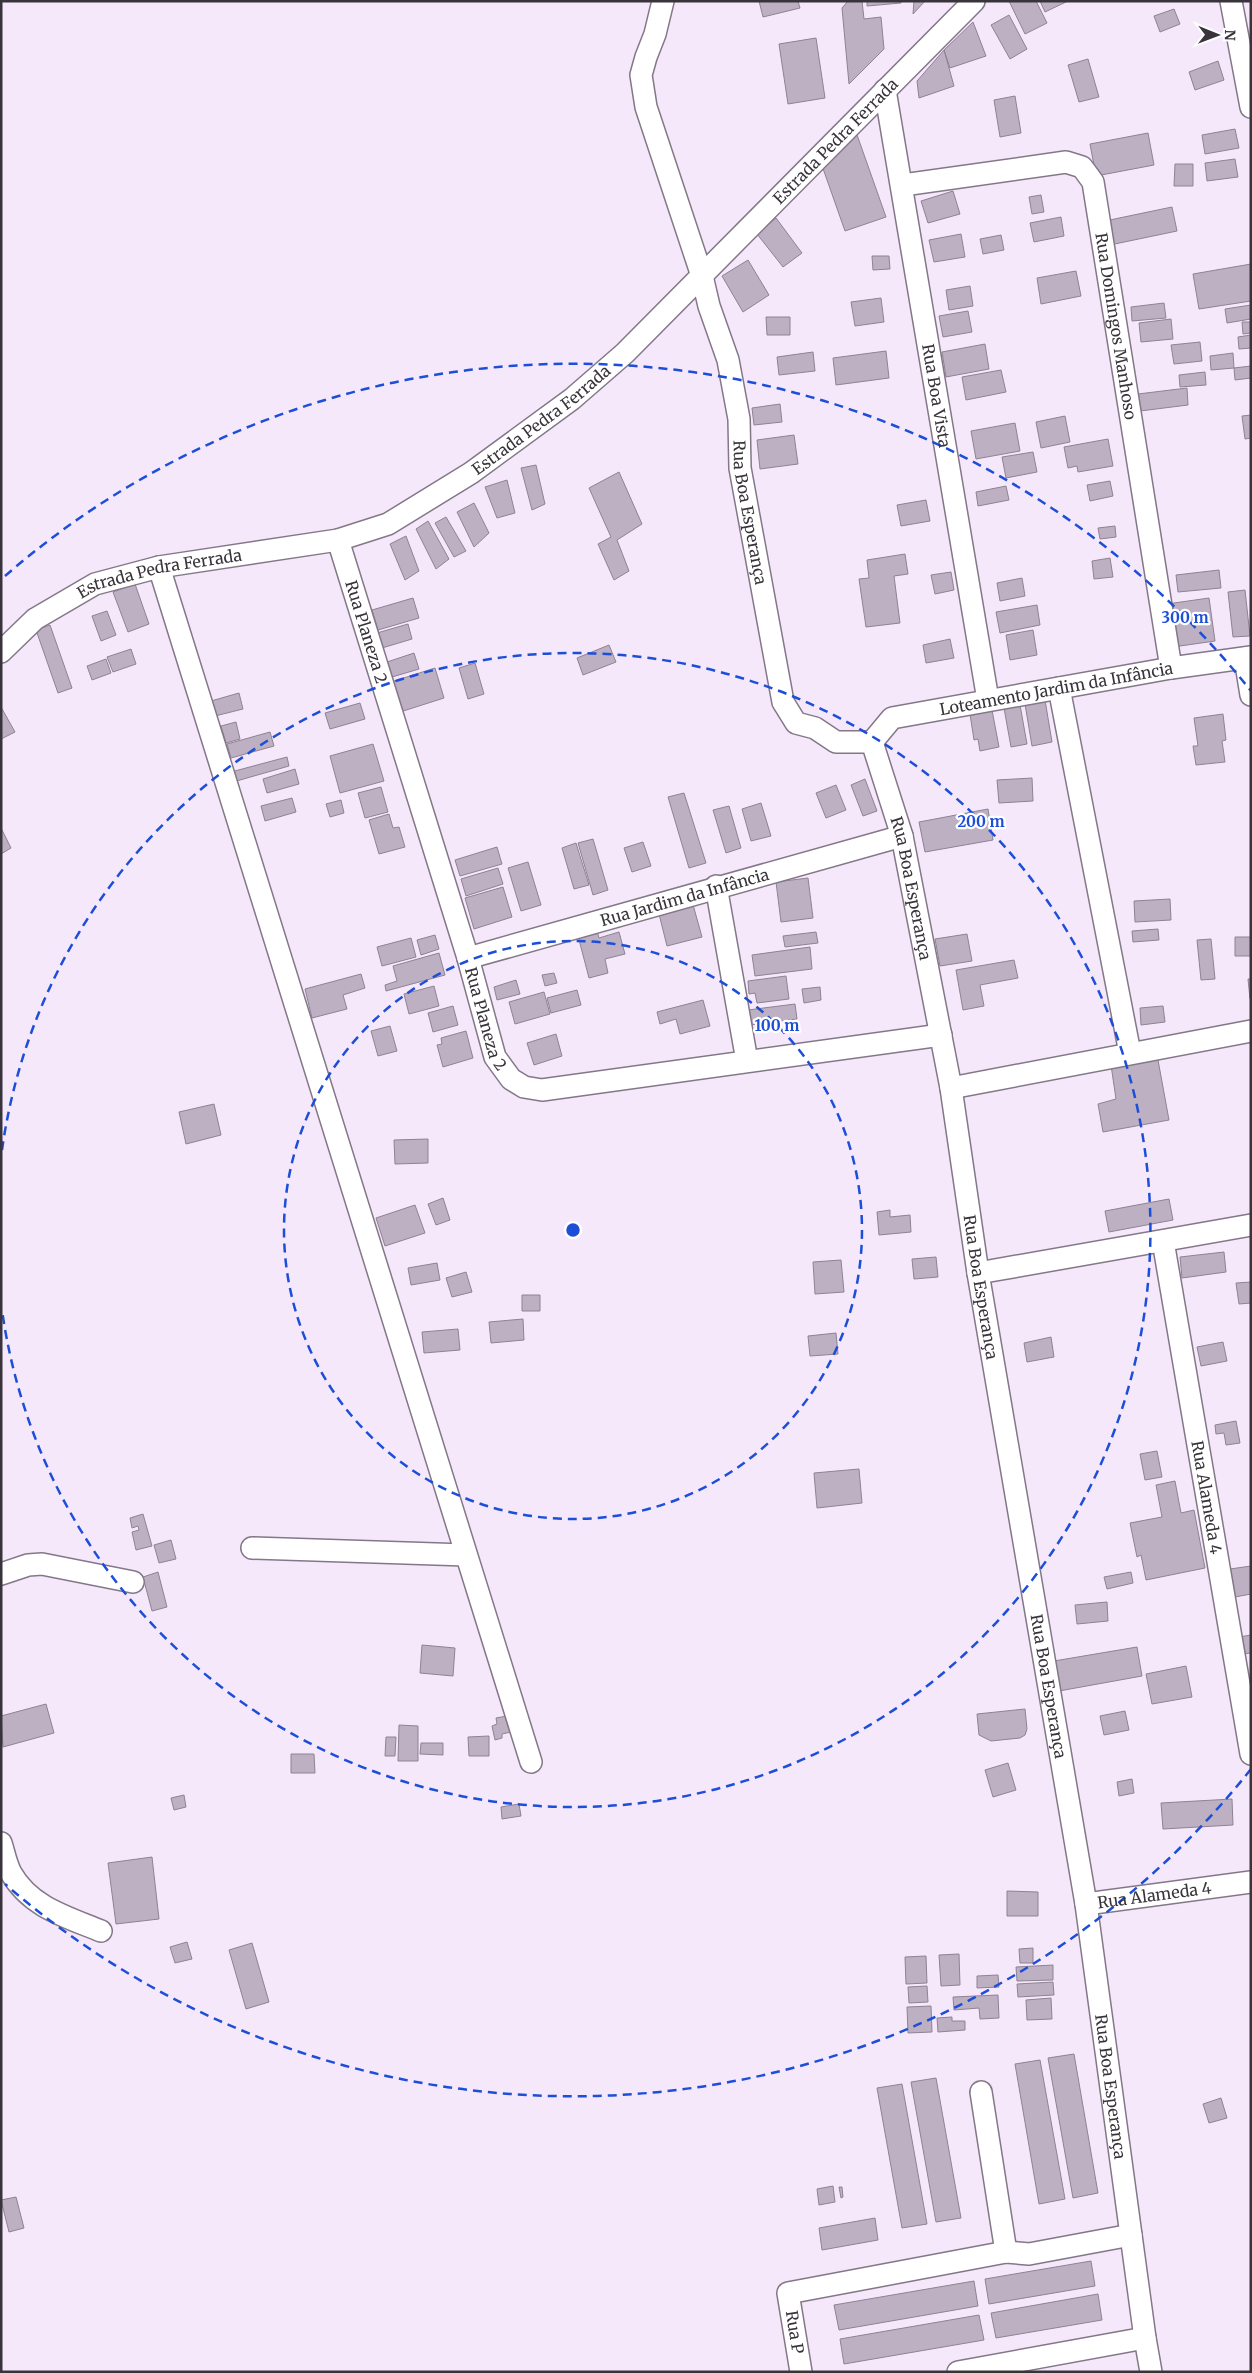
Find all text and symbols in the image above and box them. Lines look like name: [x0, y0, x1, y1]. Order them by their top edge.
north arrow: [1192, 10, 1242, 60]
text: N: [1221, 30, 1239, 41]
street label: Estrada Pedra Ferrada: [769, 74, 902, 208]
street label: Rua Domingos Manhoso: [1091, 231, 1141, 421]
street label: Rua Boa Vista: [918, 342, 955, 450]
street label: Estrada Pedra Ferrada: [468, 360, 615, 479]
street label: Rua Boa Esperança: [729, 440, 771, 586]
street label: Estrada Pedra Ferrada: [73, 545, 243, 602]
street label: Rua Planeza 2: [341, 578, 392, 686]
text: 300 m: [1161, 608, 1209, 627]
street label: Loteamento Jardim da Infância: [938, 658, 1175, 719]
text: 200 m: [957, 812, 1005, 831]
street label: Rua Boa Esperança: [886, 814, 936, 962]
street label: Rua Jardim da Infância: [598, 864, 772, 930]
street label: Rua Planeza 2: [461, 965, 511, 1074]
text: 100 m: [755, 1016, 799, 1035]
street label: Rua Boa Esperança: [960, 1213, 1003, 1361]
centre of rings: [564, 1221, 582, 1239]
street label: Rua Alameda 4: [1187, 1439, 1227, 1556]
street label: Rua Boa Esperança: [1027, 1613, 1071, 1760]
street label: Rua Alameda 4: [1096, 1877, 1213, 1912]
street label: Rua Boa Esperança: [1091, 2013, 1131, 2161]
street label: Rua P: [782, 2309, 808, 2355]

